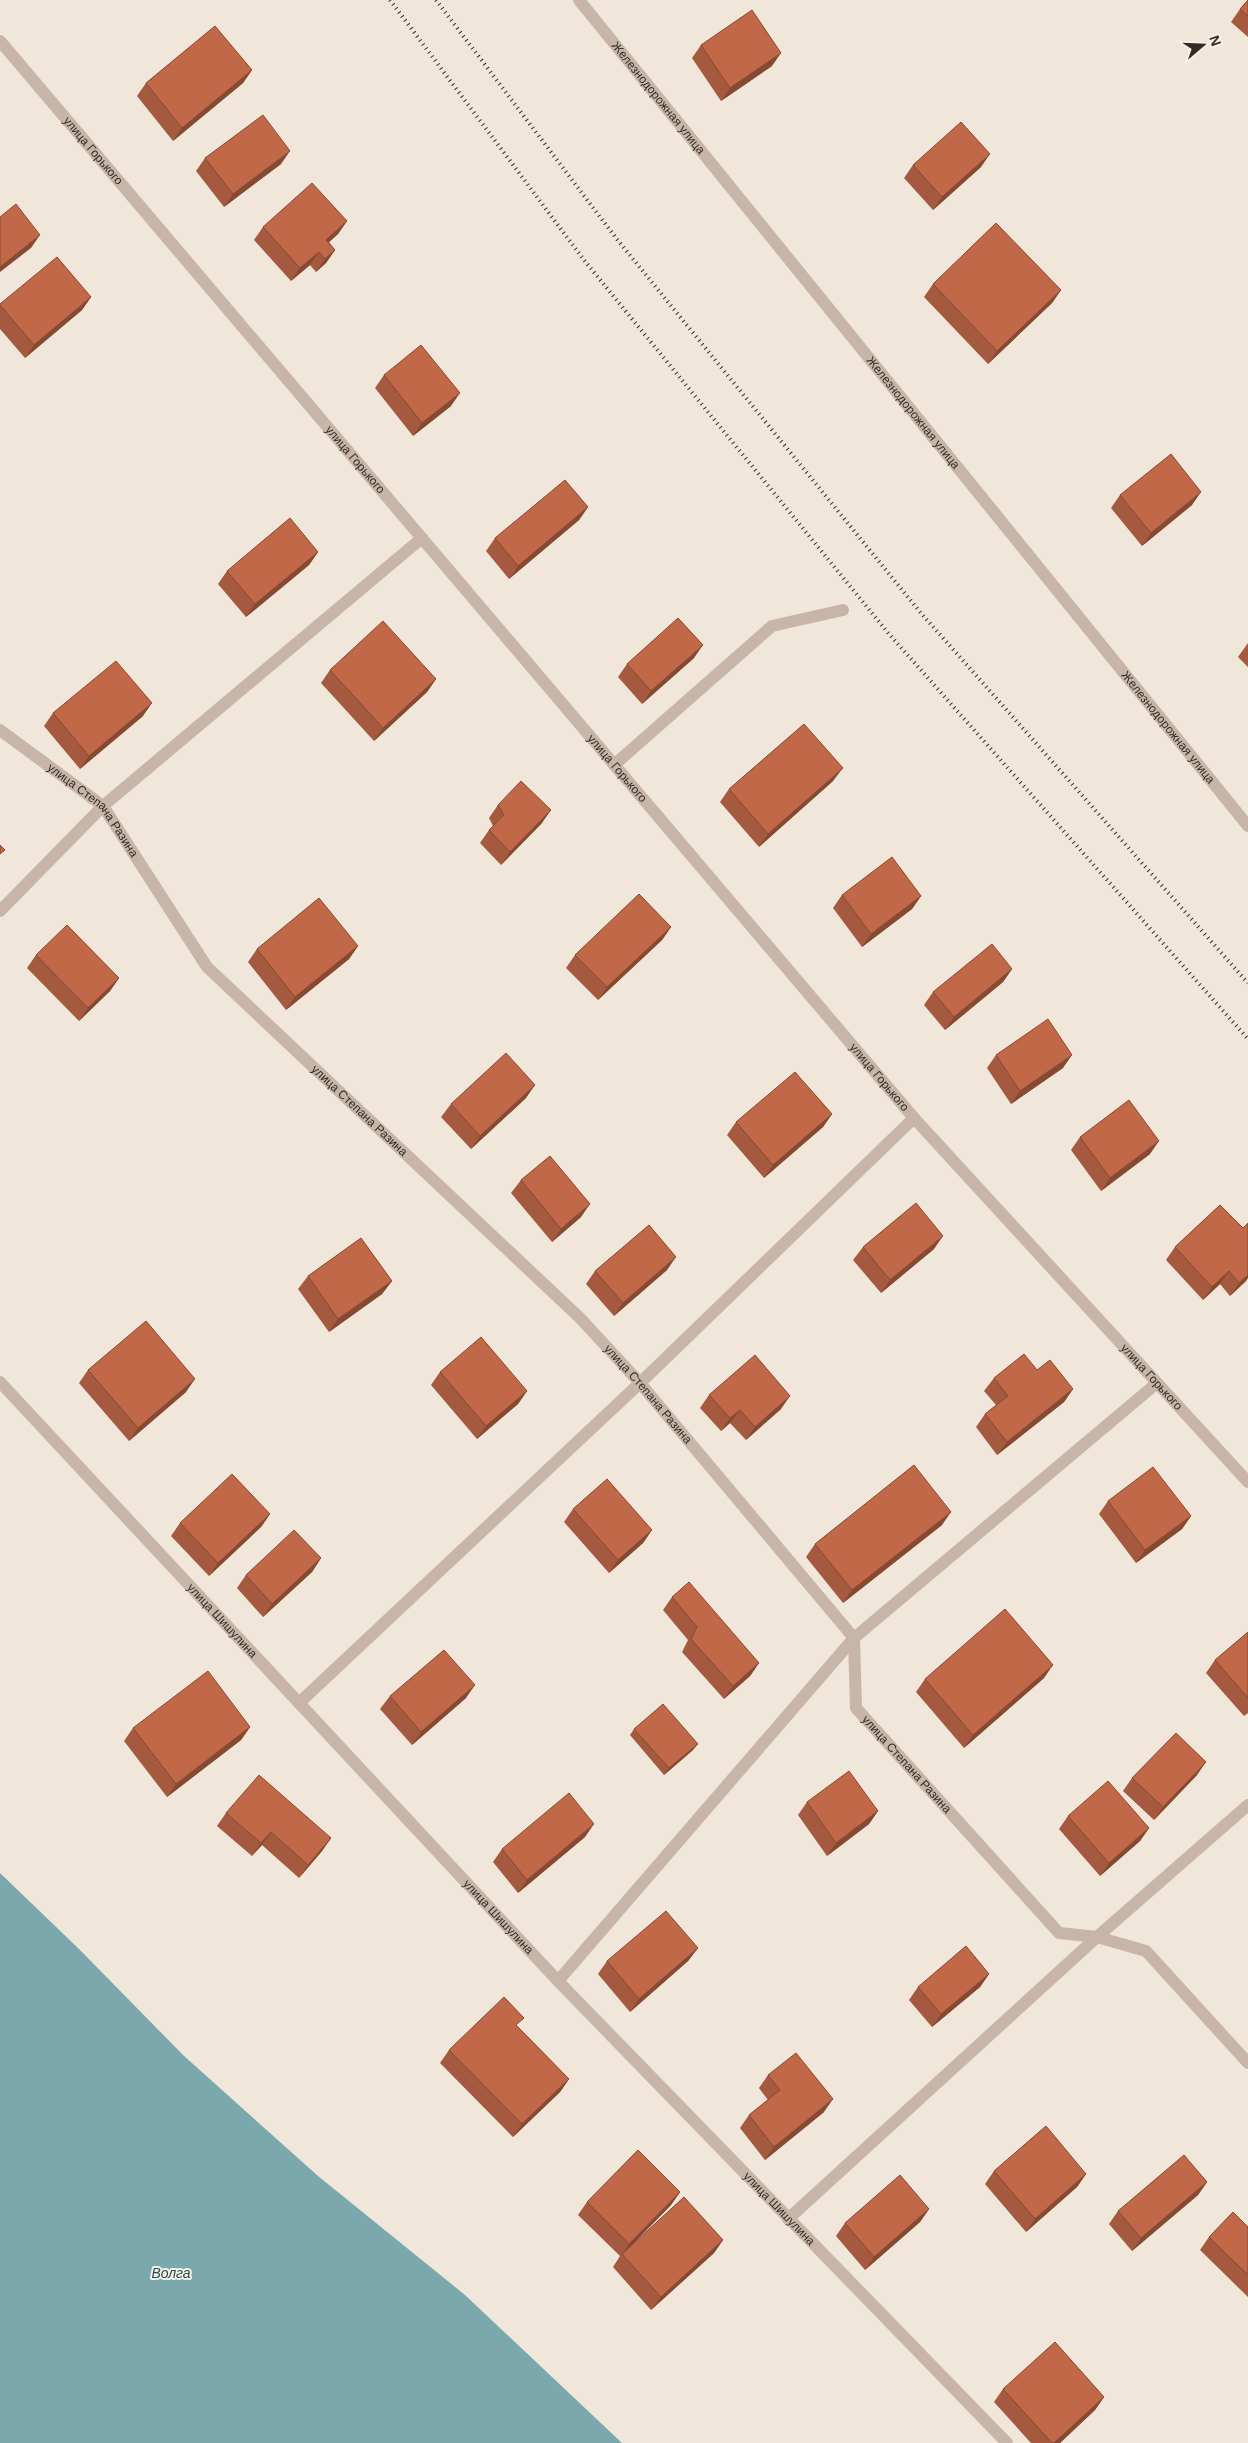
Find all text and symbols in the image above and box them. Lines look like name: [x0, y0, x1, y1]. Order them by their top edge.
north arrow: [1178, 20, 1228, 70]
text: N: [1206, 33, 1225, 48]
street label: Железнодорожная улица: [609, 39, 708, 157]
street label: улица Горького: [60, 114, 126, 188]
street label: Железнодорожная улица: [864, 354, 963, 472]
street label: улица Горького: [323, 423, 388, 497]
street label: Железнодорожная улица: [1118, 668, 1218, 787]
street label: улица Горького: [585, 732, 650, 805]
street label: улица Степана Разина: [45, 760, 141, 860]
street label: улица Горького: [847, 1040, 912, 1114]
street label: улица Степана Разина: [309, 1062, 411, 1159]
street label: улица Горького: [1118, 1341, 1186, 1413]
street label: улица Степана Разина: [601, 1342, 695, 1447]
street label: улица Шишулина: [184, 1580, 260, 1661]
street label: улица Степана Разина: [859, 1713, 955, 1816]
street label: улица Шишулина: [460, 1877, 536, 1957]
street label: улица Шишулина: [741, 2169, 818, 2248]
water label: Волга: [151, 2265, 191, 2281]

